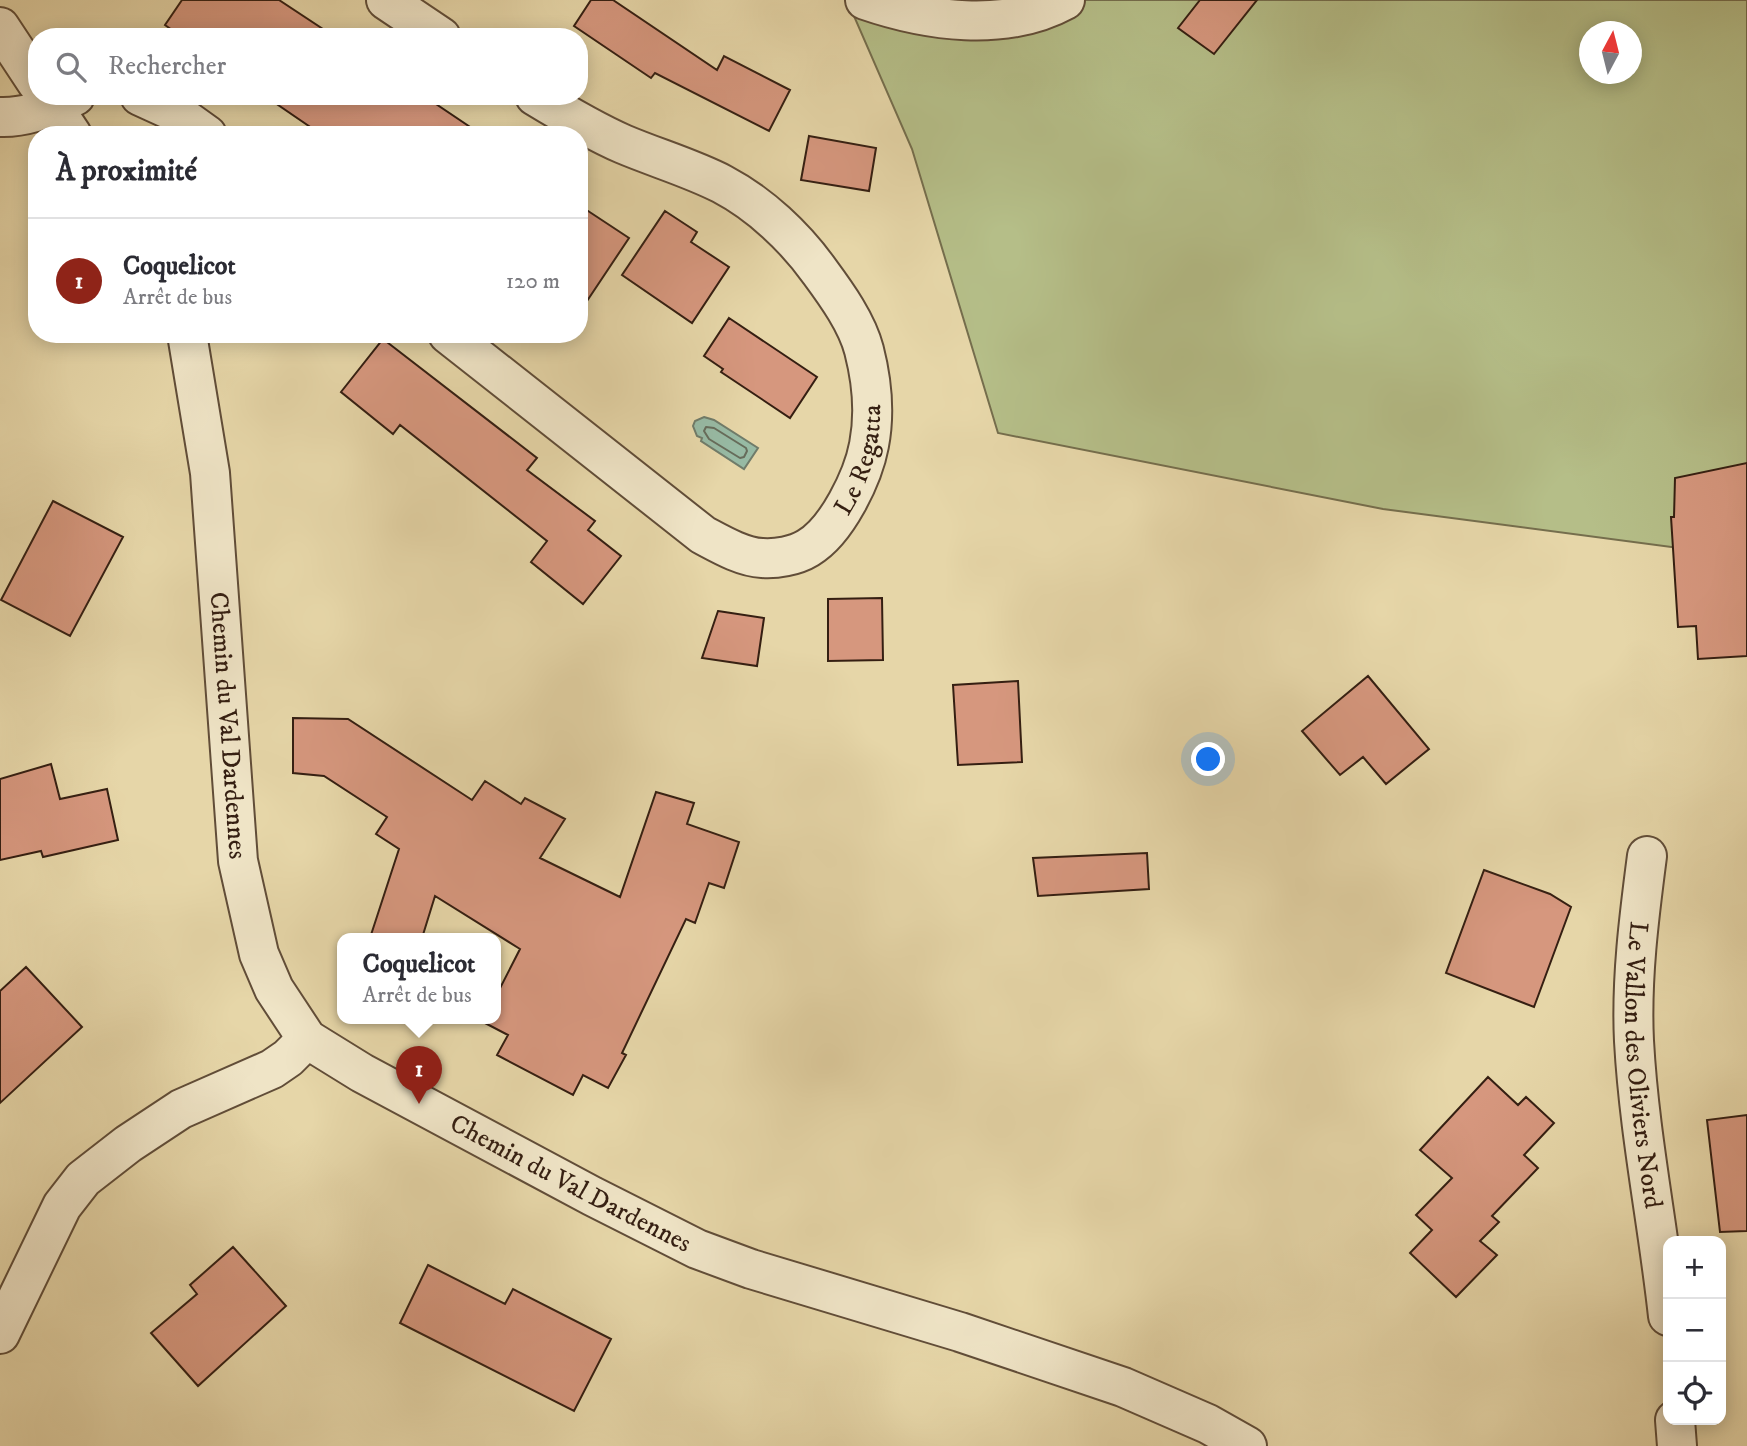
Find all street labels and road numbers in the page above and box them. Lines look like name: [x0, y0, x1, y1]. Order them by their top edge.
street label: Le Regatta: [827, 404, 889, 521]
street label: Chemin du Val Dardennes: [202, 591, 254, 860]
street label: Le Vallon des Oliviers Nord: [1617, 920, 1670, 1210]
street label: Chemin du Val Dardennes: [444, 1107, 697, 1260]

